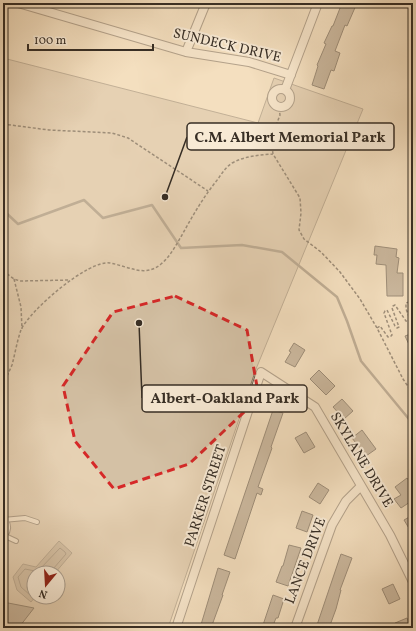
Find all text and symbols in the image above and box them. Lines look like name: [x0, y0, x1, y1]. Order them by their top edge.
street label: SUNDECK DRIVE: [171, 24, 283, 68]
scale bar: [28, 26, 153, 52]
text: 100 m: [34, 33, 67, 49]
callout: C.M. Albert Memorial Park: [187, 123, 394, 150]
text: C.M. Albert Memorial Park: [194, 128, 386, 149]
callout: Albert-Oakland Park: [142, 385, 307, 412]
text: Albert-Oakland Park: [151, 389, 299, 410]
street label: SKYLANE DRIVE: [325, 409, 397, 511]
street label: PARKER STREET: [181, 442, 231, 550]
street label: LANCE DRIVE: [281, 515, 331, 607]
north arrow: [26, 565, 66, 605]
text: N: [37, 585, 49, 601]

